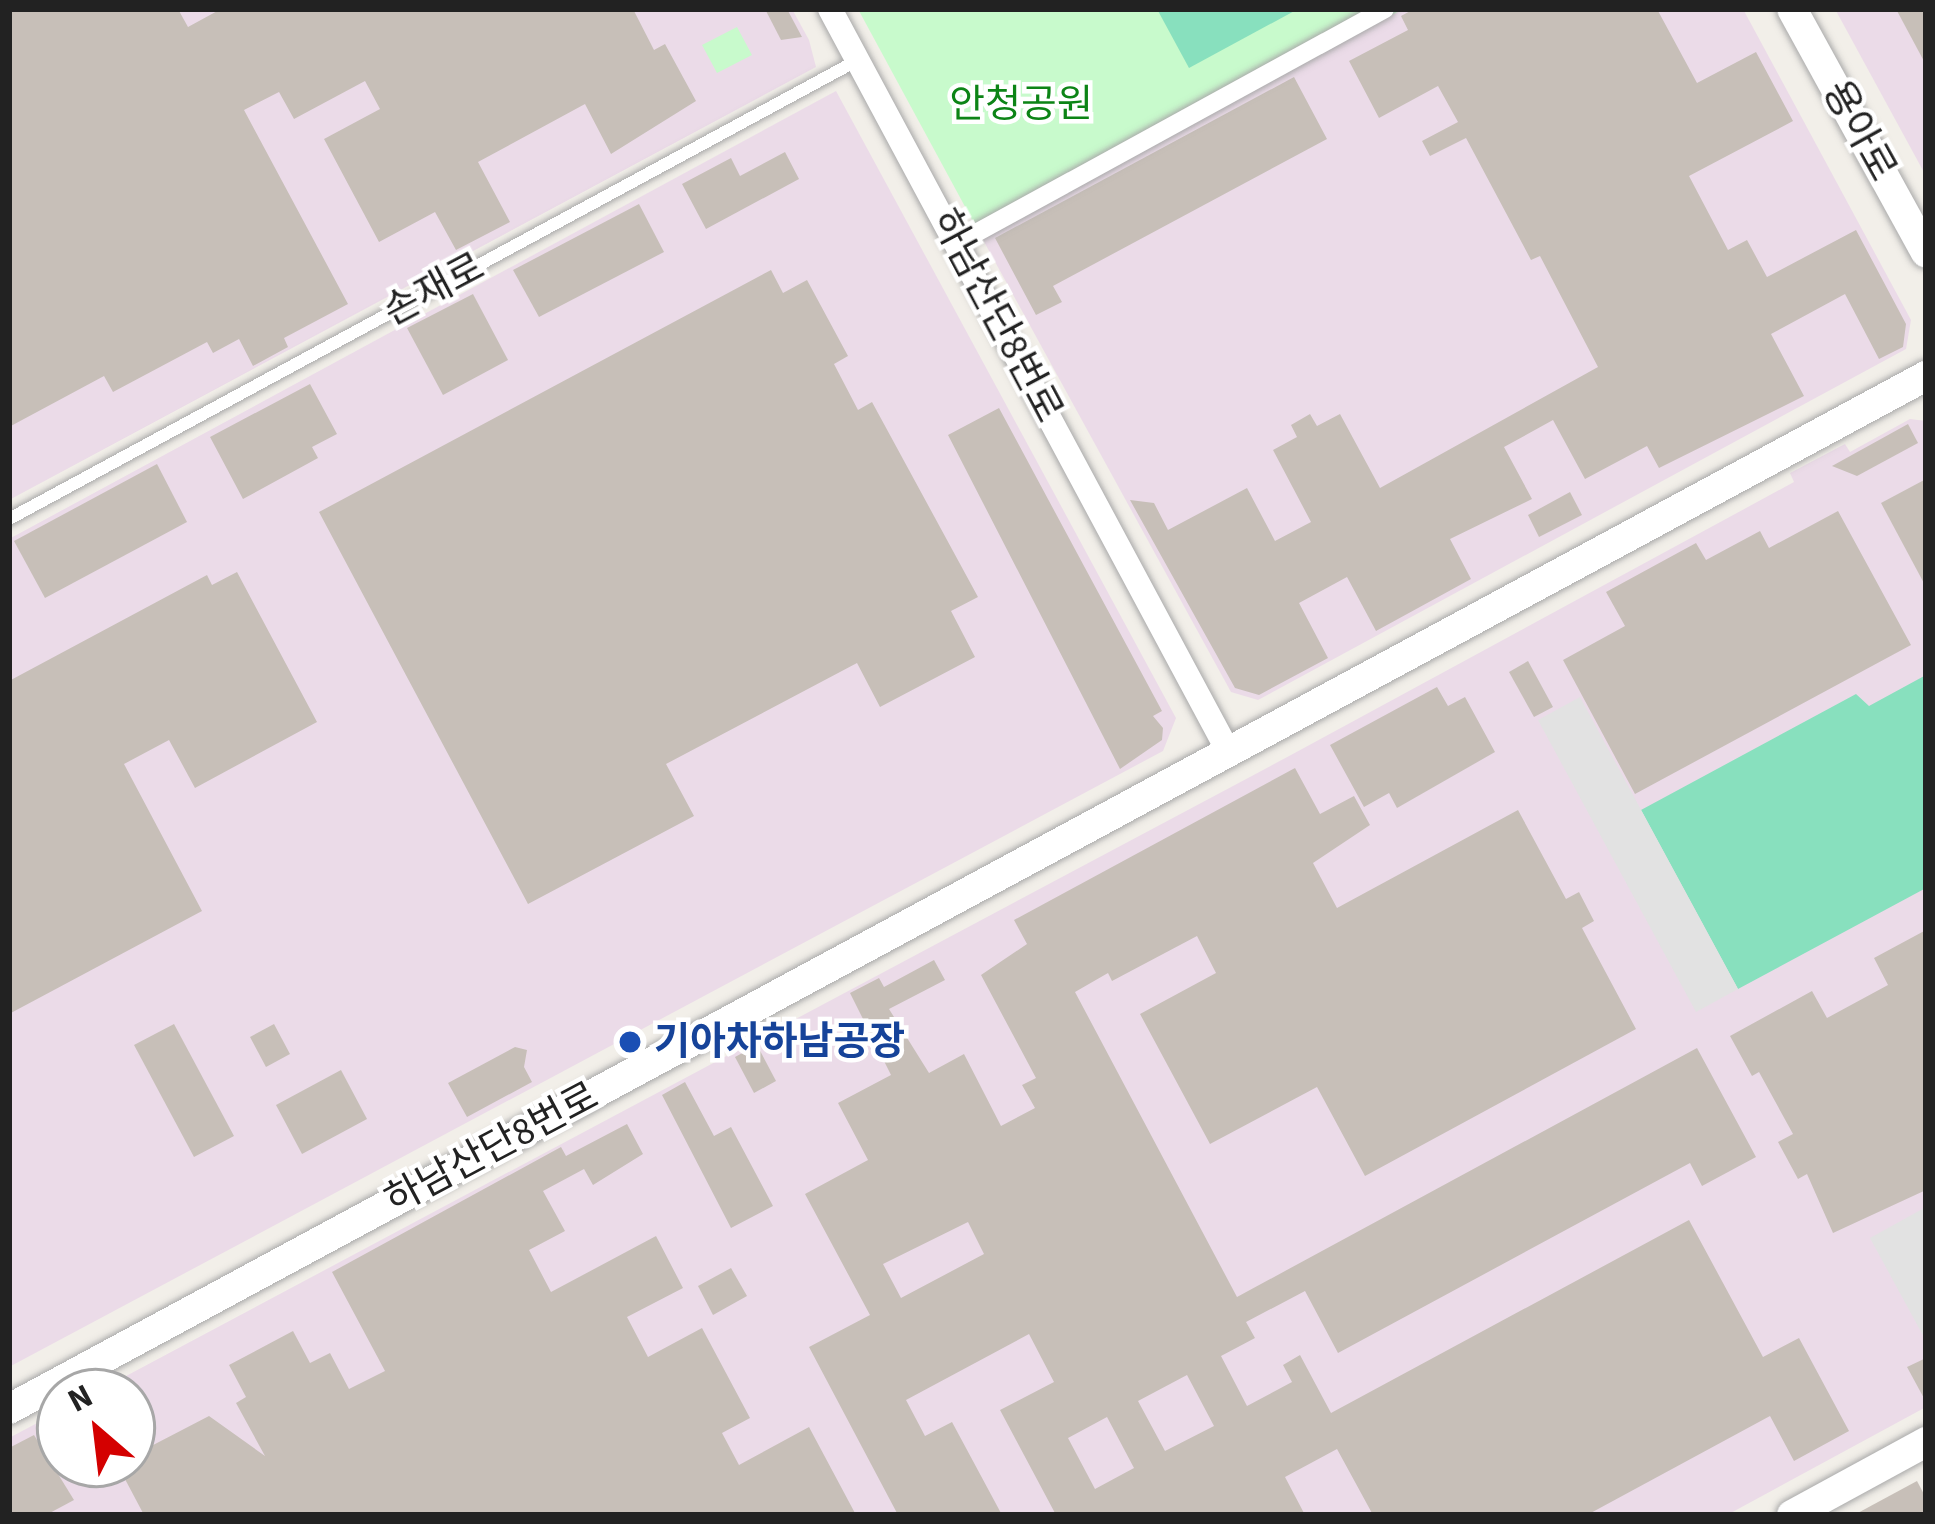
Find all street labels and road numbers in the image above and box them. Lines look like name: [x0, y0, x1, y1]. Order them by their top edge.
street label: 용아로: [1812, 73, 1906, 189]
street label: 하남산단8번로: [920, 201, 1072, 431]
street label: 손재로: [375, 244, 493, 336]
street label: 하남산단8번로: [377, 1073, 607, 1225]

